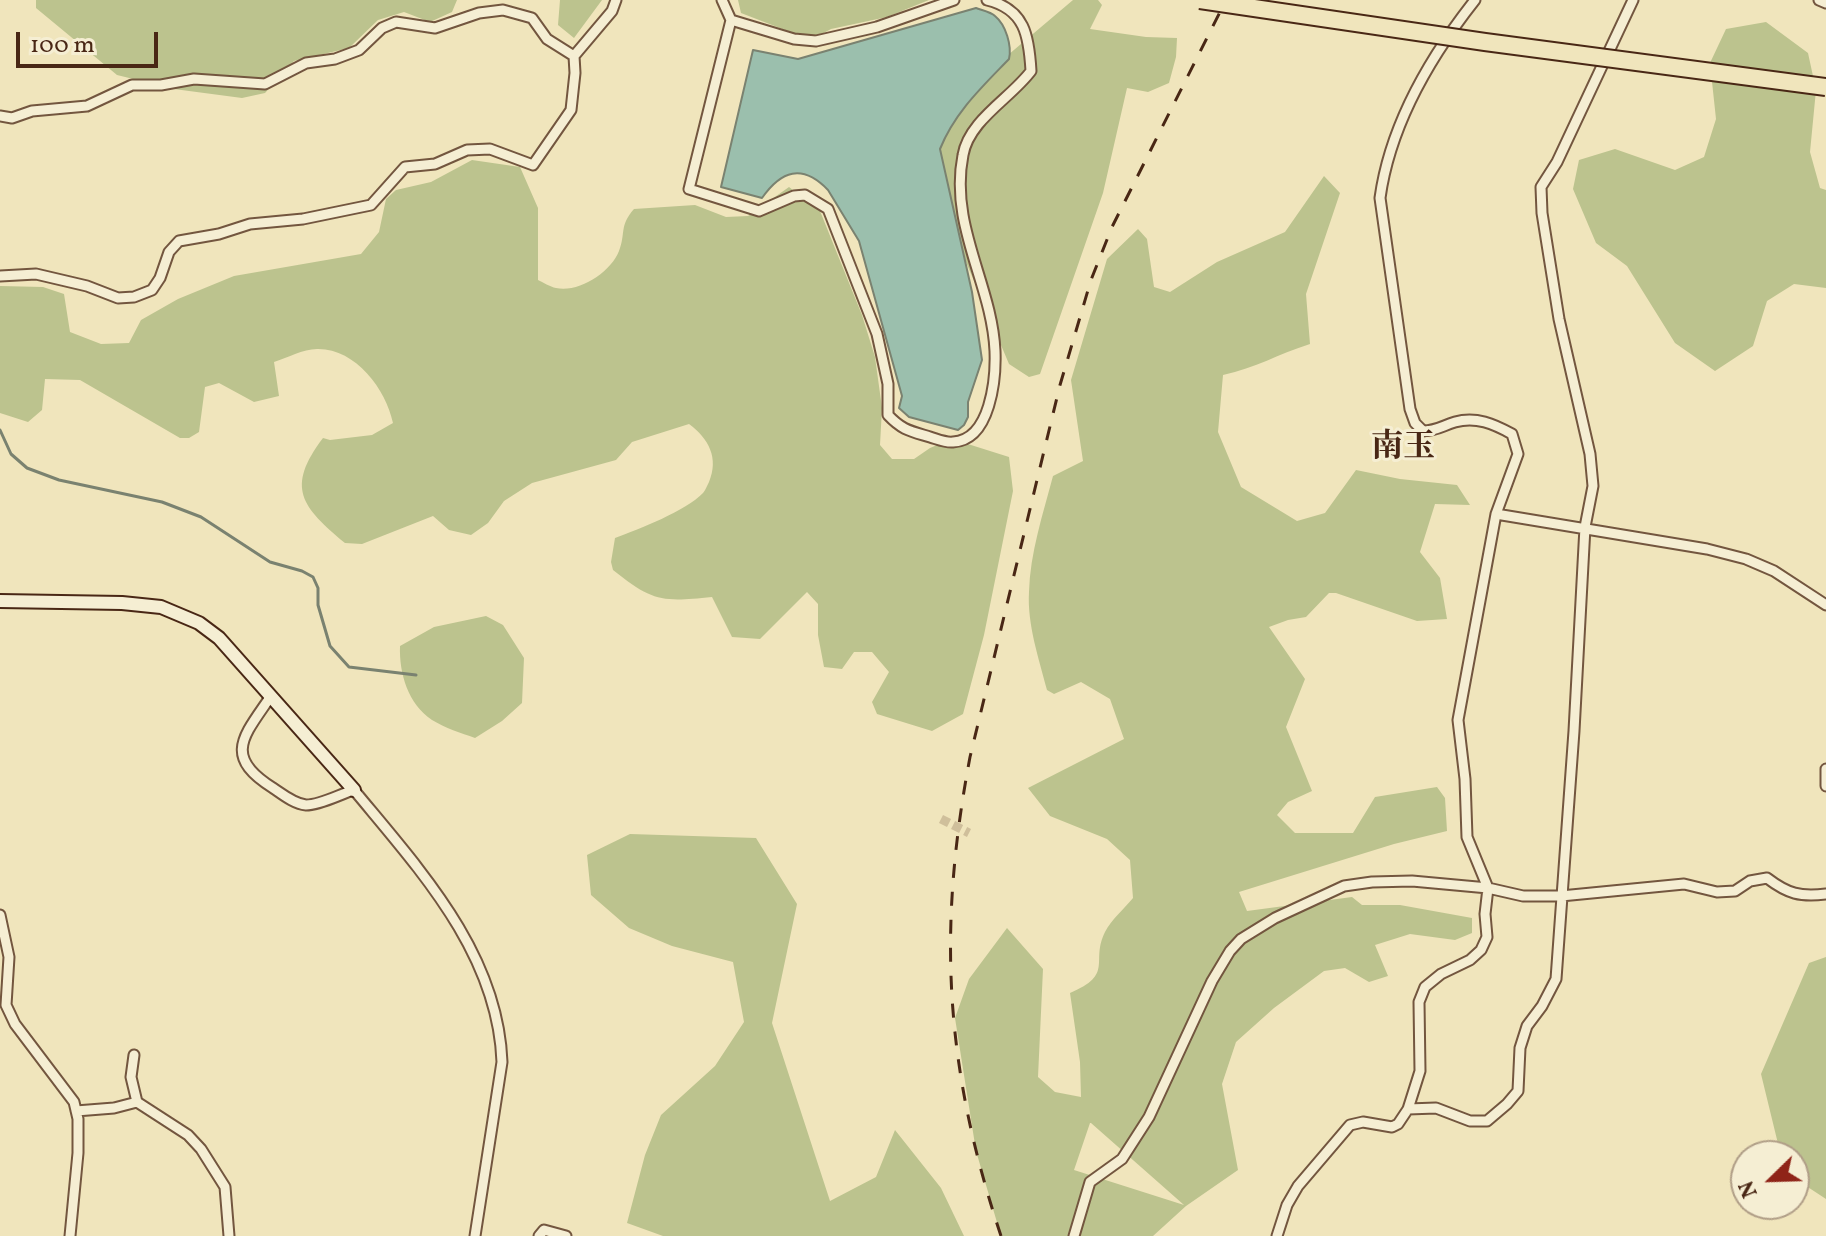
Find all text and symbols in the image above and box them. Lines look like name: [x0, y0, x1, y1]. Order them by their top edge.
scale bar: [20, 16, 162, 66]
text: 100 m: [30, 29, 95, 63]
district label: 南玉: [1371, 431, 1435, 469]
north arrow: [1730, 1140, 1810, 1220]
text: N: [1732, 1175, 1767, 1202]

